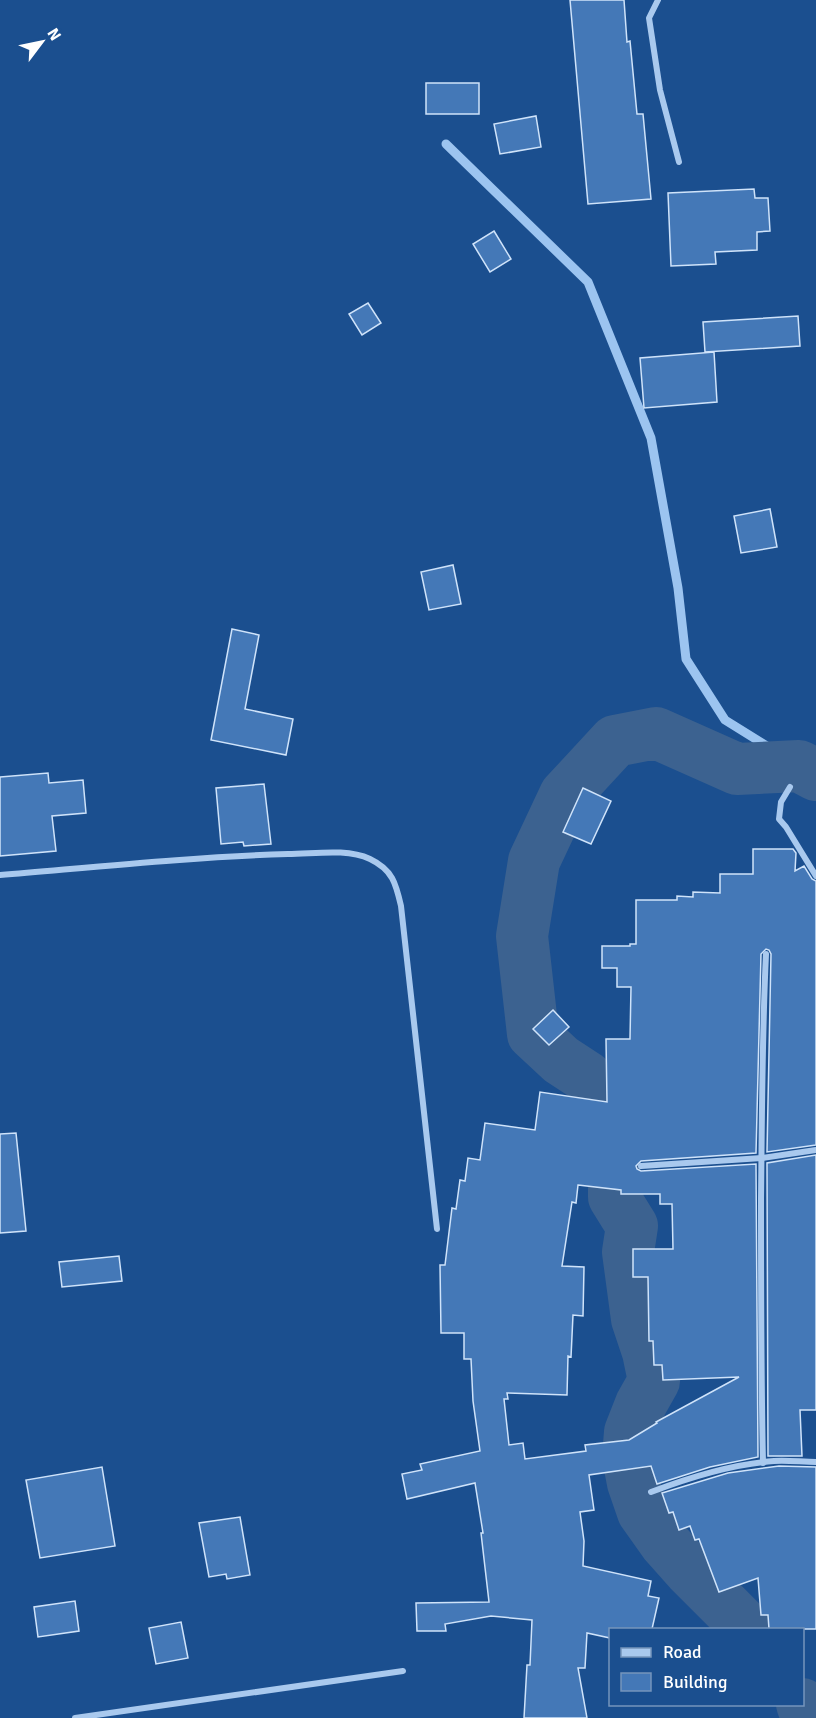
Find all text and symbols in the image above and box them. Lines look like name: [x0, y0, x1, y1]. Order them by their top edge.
north arrow: [12, 12, 72, 72]
text: N: [42, 25, 65, 45]
legend: [609, 1628, 804, 1706]
text: Road: [663, 1641, 702, 1663]
text: Building: [663, 1671, 727, 1693]

